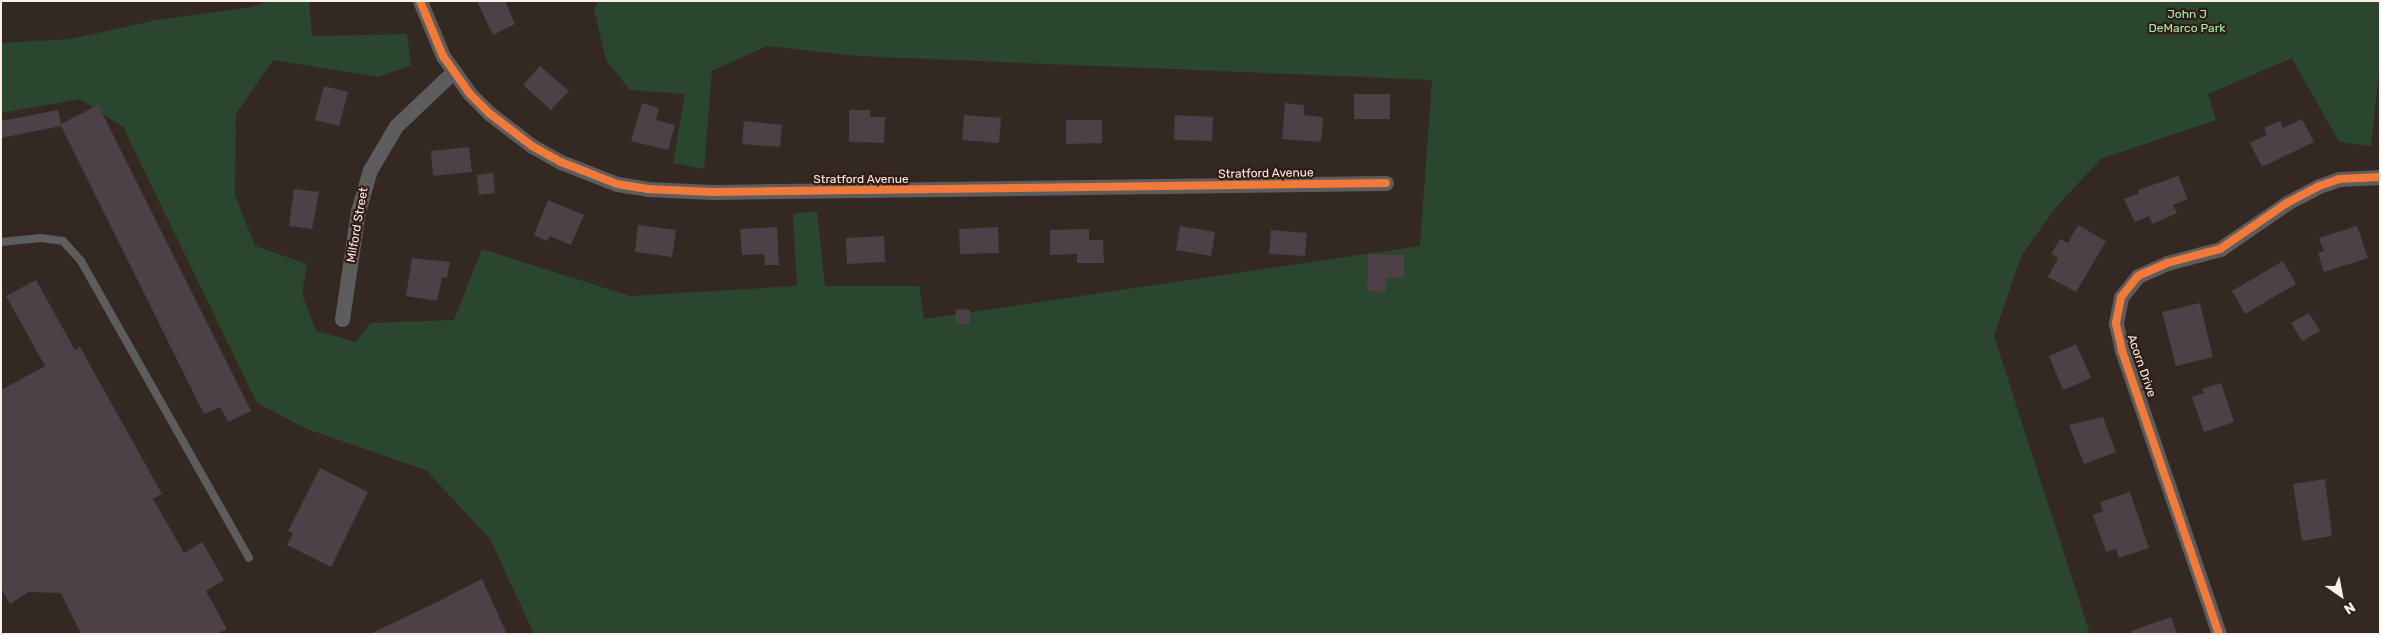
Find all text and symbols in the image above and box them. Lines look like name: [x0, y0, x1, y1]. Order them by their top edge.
park label: John J DeMarco Park: [2149, 8, 2225, 36]
street label: Stratford Avenue: [1218, 166, 1314, 182]
street label: Stratford Avenue: [813, 173, 909, 187]
street label: Milford Street: [344, 186, 372, 264]
street label: Acorn Drive: [2124, 333, 2158, 399]
north arrow: [2316, 570, 2366, 620]
text: N: [2341, 598, 2358, 618]

